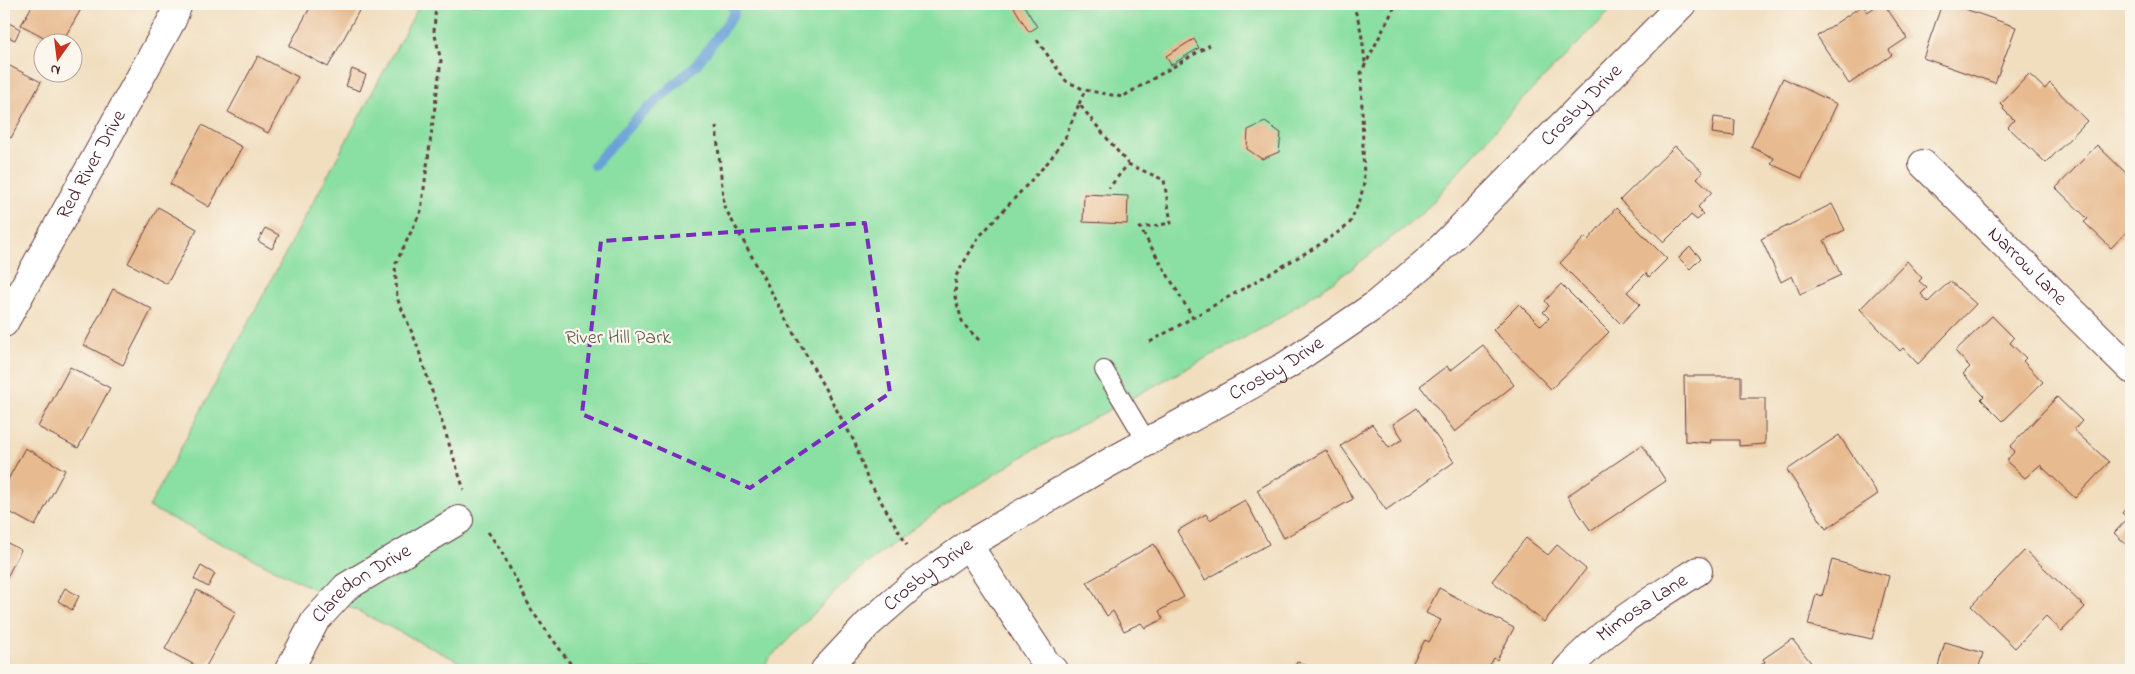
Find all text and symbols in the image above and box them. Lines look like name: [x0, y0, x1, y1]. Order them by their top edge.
north arrow: [32, 32, 82, 82]
street label: Crosby Drive: [1534, 57, 1629, 153]
text: N: [48, 58, 62, 80]
street label: Red River Drive: [50, 105, 134, 225]
street label: Narrow Lane: [1980, 220, 2074, 313]
park label: River Hill Park: [565, 324, 671, 353]
street label: Crosby Drive: [1224, 329, 1330, 409]
street label: Crosby Drive: [877, 531, 979, 619]
street label: Claredon Drive: [305, 537, 417, 630]
street label: Mimosa Lane: [1591, 566, 1694, 650]

